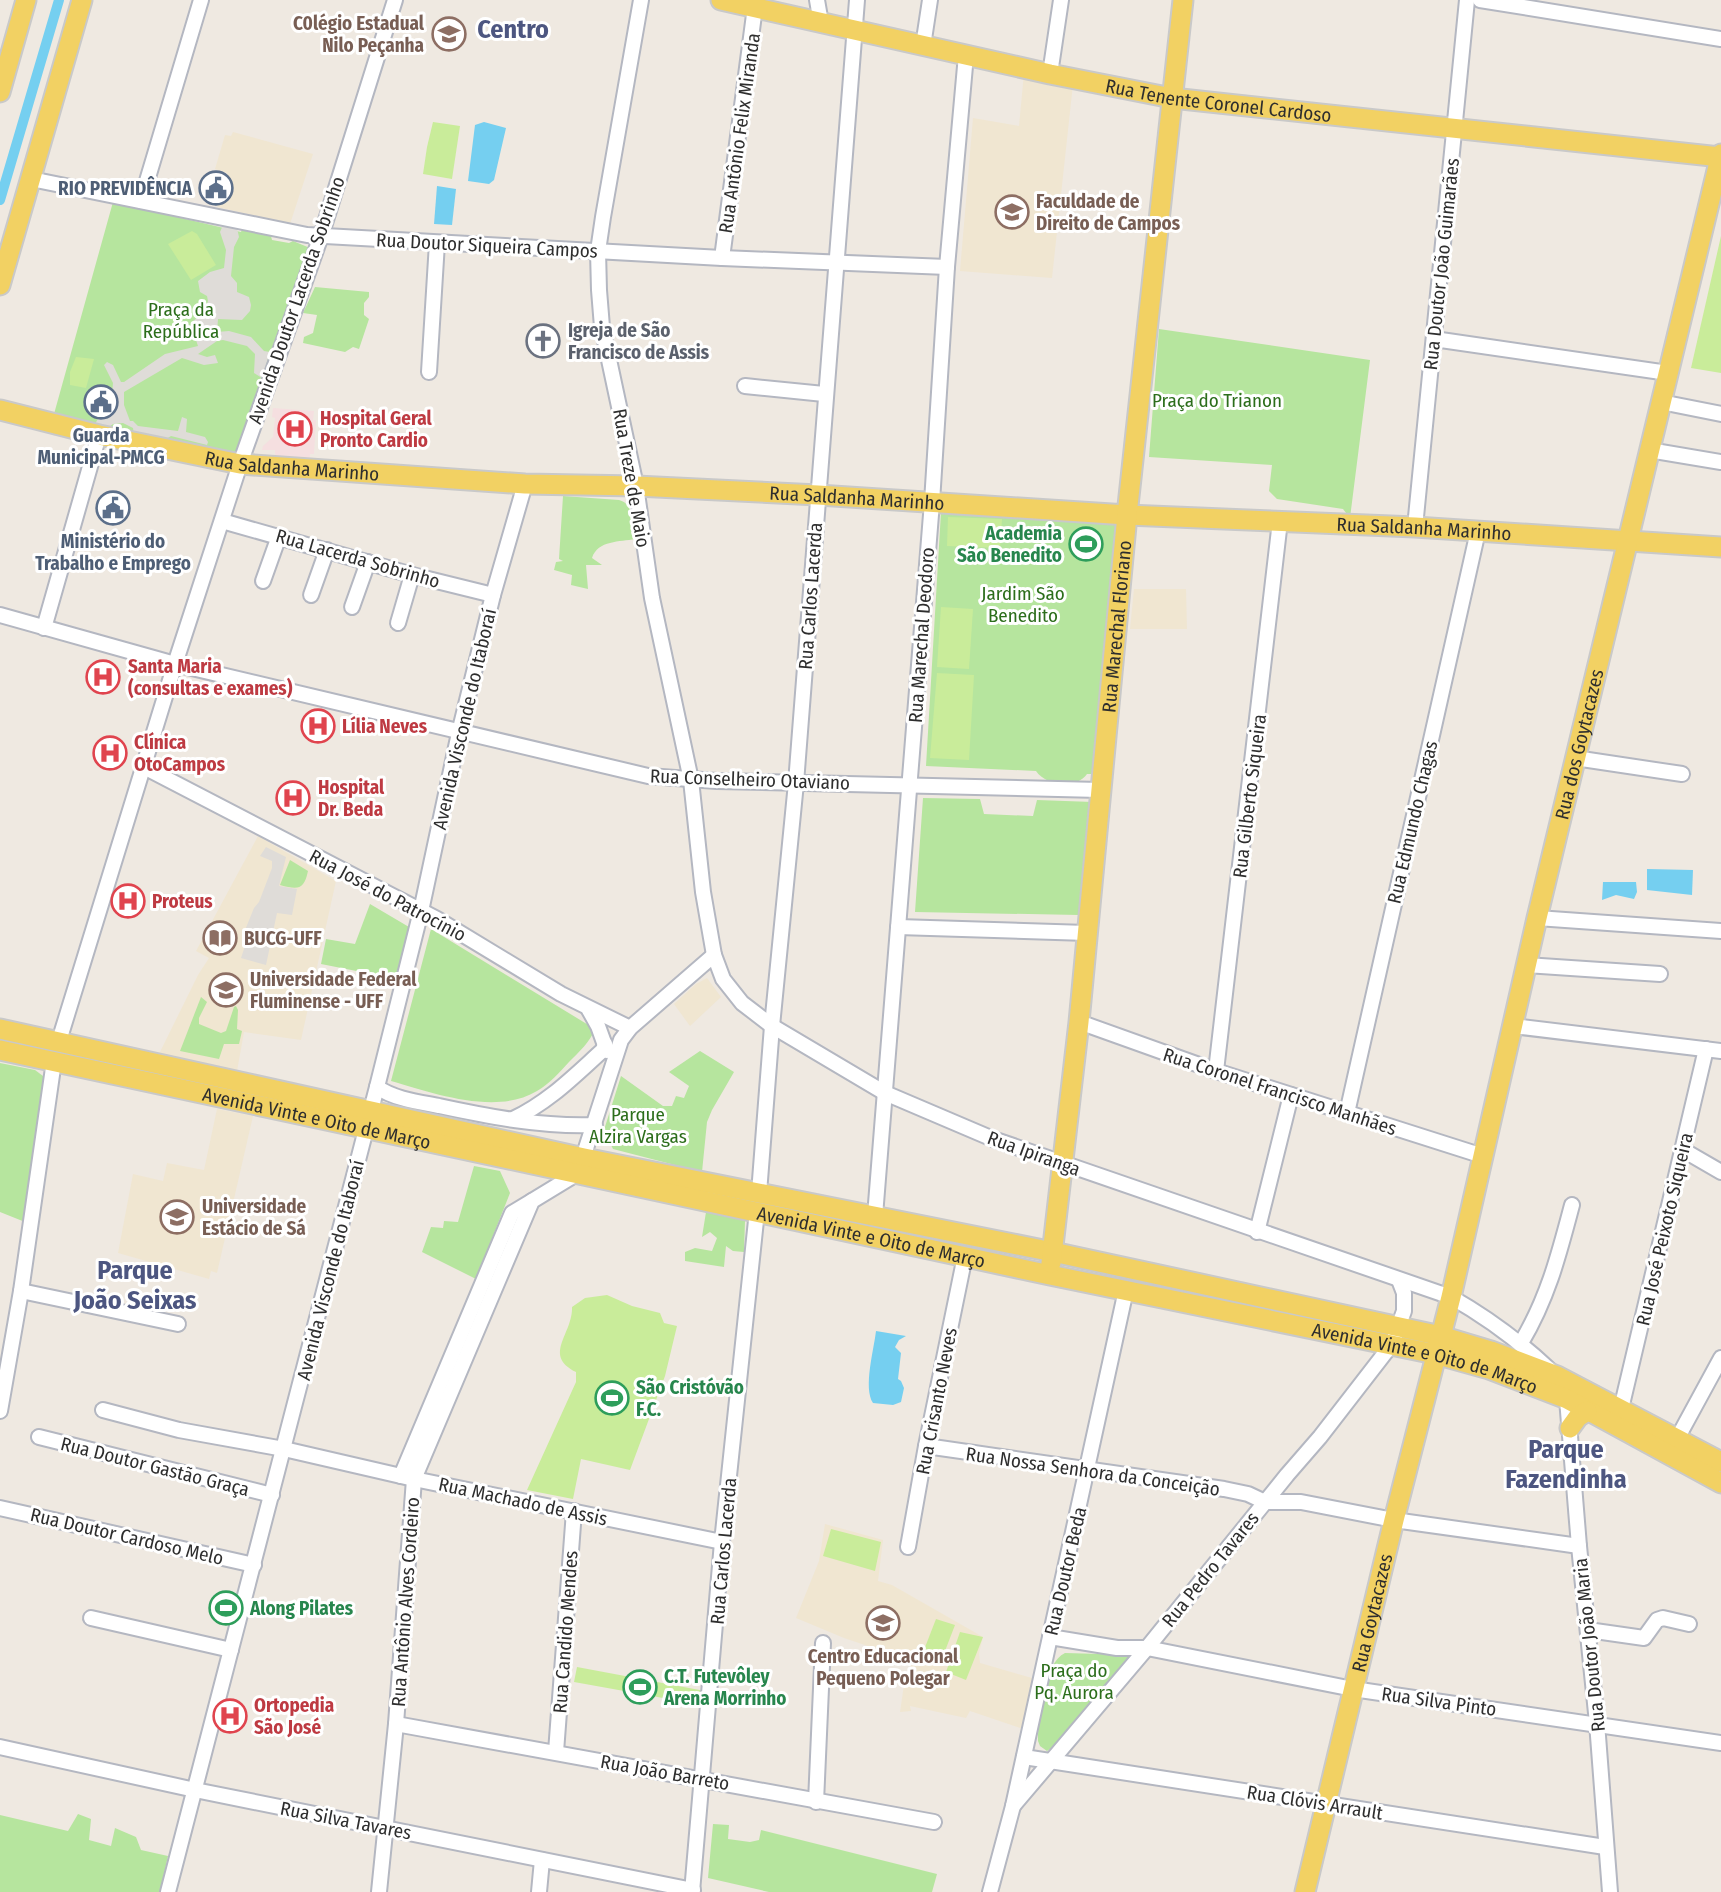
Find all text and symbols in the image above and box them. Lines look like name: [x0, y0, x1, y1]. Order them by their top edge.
place label: C0légio Estadual Nilo Peçanha: [293, 12, 425, 57]
district label: Centro: [477, 14, 549, 45]
school or university icon: C0légio Estadual Nilo Peçanha: [430, 15, 468, 53]
street label: Rua Antônio Felix Miranda: [714, 31, 765, 235]
street label: Rua Tenente Coronel Cardoso: [1103, 74, 1333, 127]
street label: Rua Doutor João Guimarães: [1419, 157, 1464, 371]
public building icon: RIO PREVIDÊNCIA: [197, 169, 235, 207]
street label: Avenida Doutor Lacerda Sobrinho: [243, 173, 350, 427]
place label: RIO PREVIDÊNCIA: [58, 176, 193, 200]
place label: Faculdade de Direito de Campos: [1036, 190, 1181, 235]
school or university icon: Faculdade de Direito de Campos: [993, 193, 1031, 231]
street label: Rua Doutor Siqueira Campos: [376, 228, 598, 263]
park label: Praça da República: [143, 298, 219, 343]
place label: Igreja de São Francisco de Assis: [568, 319, 710, 364]
church icon: Igreja de São Francisco de Assis: [524, 322, 562, 360]
public building icon: Guarda Municipal-PMCG: [82, 383, 120, 421]
park label: Praça do Trianon: [1152, 389, 1282, 412]
place label: Hospital Geral Pronto Cardio: [320, 407, 433, 452]
street label: Rua Treze de Maio: [608, 407, 655, 549]
hospital icon: Hospital Geral Pronto Cardio: [276, 410, 314, 448]
place label: Guarda Municipal-PMCG: [37, 424, 165, 469]
street label: Rua Saldanha Marinho: [203, 446, 380, 486]
street label: Rua Saldanha Marinho: [769, 482, 945, 515]
public building icon: Ministério do Trabalho e Emprego: [94, 489, 132, 527]
street label: Rua Saldanha Marinho: [1336, 513, 1512, 545]
street label: Rua Carlos Lacerda: [794, 522, 827, 670]
place label: Academia São Benedito: [957, 522, 1062, 567]
street label: Rua Lacerda Sobrinho: [273, 524, 443, 593]
sports icon: Academia São Benedito: [1067, 525, 1105, 563]
place label: Ministério do Trabalho e Emprego: [35, 530, 191, 575]
street label: Rua Marechal Floriano: [1097, 539, 1137, 714]
street label: Rua Marechal Deodoro: [904, 547, 939, 724]
park label: Jardim São Benedito: [981, 582, 1065, 627]
street label: Avenida Visconde do Itaboraí: [428, 606, 501, 832]
place label: Santa Maria (consultas e exames): [128, 655, 293, 700]
hospital icon: Santa Maria (consultas e exames): [84, 658, 122, 696]
street label: Rua dos Goytacazes: [1550, 667, 1609, 822]
hospital icon: Lília Neves: [299, 707, 337, 745]
street label: Rua Gilberto Siqueira: [1228, 713, 1271, 879]
place label: Lília Neves: [342, 715, 428, 738]
place label: Clínica OtoCampos: [134, 731, 226, 776]
hospital icon: Clínica OtoCampos: [91, 734, 129, 772]
street label: Rua Edmundo Chagas: [1383, 738, 1442, 906]
street label: Rua Conselheiro Otaviano: [650, 765, 850, 794]
place label: Hospital Dr. Beda: [318, 776, 385, 821]
hospital icon: Hospital Dr. Beda: [274, 779, 312, 817]
street label: Rua José do Patrocínio: [305, 844, 470, 946]
hospital icon: Proteus: [109, 882, 147, 920]
place label: Proteus: [152, 890, 213, 913]
library icon: BUCG-UFF: [201, 919, 239, 957]
place label: BUCG-UFF: [244, 927, 322, 950]
place label: Universidade Federal Fluminense - UFF: [250, 968, 417, 1013]
school or university icon: Universidade Federal Fluminense - UFF: [207, 971, 245, 1009]
street label: Rua Coronel Francisco Manhães: [1160, 1043, 1400, 1140]
street label: Avenida Vinte e Oito de Março: [201, 1083, 433, 1154]
park label: Parque Alzira Vargas: [589, 1103, 687, 1148]
street label: Rua Ipiranga: [984, 1126, 1083, 1181]
street label: Rua José Peixoto Siqueira: [1631, 1130, 1698, 1328]
street label: Avenida Visconde do Itaboraí: [292, 1157, 369, 1383]
place label: Universidade Estácio de Sá: [202, 1195, 307, 1240]
school or university icon: Universidade Estácio de Sá: [158, 1198, 196, 1236]
street label: Avenida Vinte e Oito de Março: [755, 1202, 987, 1273]
district label: Parque João Seixas: [73, 1255, 196, 1316]
street label: Avenida Vinte e Oito de Março: [1310, 1318, 1541, 1399]
street label: Rua Crisanto Neves: [911, 1326, 962, 1477]
place label: São Cristóvão F.C.: [636, 1376, 744, 1421]
sports icon: São Cristóvão F.C.: [593, 1379, 631, 1417]
street label: Rua Doutor Gastão Graça: [58, 1432, 252, 1501]
district label: Parque Fazendinha: [1505, 1434, 1627, 1495]
street label: Rua Nossa Senhora da Conceição: [964, 1442, 1221, 1501]
street label: Rua Machado de Assis: [436, 1472, 609, 1531]
street label: Rua Carlos Lacerda: [706, 1477, 741, 1625]
street label: Rua Antônio Alves Cordeiro: [387, 1496, 424, 1708]
street label: Rua Doutor Cardoso Melo: [28, 1503, 226, 1570]
street label: Rua Doutor Beda: [1040, 1505, 1091, 1638]
street label: Rua Pedro Tavares: [1157, 1507, 1264, 1632]
street label: Rua Candido Mendes: [548, 1550, 583, 1714]
street label: Rua Goytacazes: [1347, 1552, 1398, 1674]
street label: Rua Doutor João Maria: [1569, 1557, 1610, 1733]
sports icon: Along Pilates: [207, 1589, 245, 1627]
place label: Along Pilates: [249, 1597, 354, 1620]
school or university icon: Centro Educacional Pequeno Polegar: [864, 1604, 902, 1642]
place label: Centro Educacional Pequeno Polegar: [808, 1645, 959, 1690]
park label: Praça do Pq. Aurora: [1034, 1659, 1114, 1704]
place label: C.T. Futevôley Arena Morrinho: [663, 1665, 786, 1710]
sports icon: C.T. Futevôley Arena Morrinho: [621, 1668, 659, 1706]
street label: Rua Silva Pinto: [1380, 1682, 1498, 1721]
place label: Ortopedia São José: [254, 1694, 334, 1739]
hospital icon: Ortopedia São José: [211, 1697, 249, 1735]
street label: Rua João Barreto: [599, 1750, 731, 1795]
street label: Rua Clóvis Arrault: [1245, 1780, 1385, 1825]
street label: Rua Silva Tavares: [278, 1797, 413, 1844]

